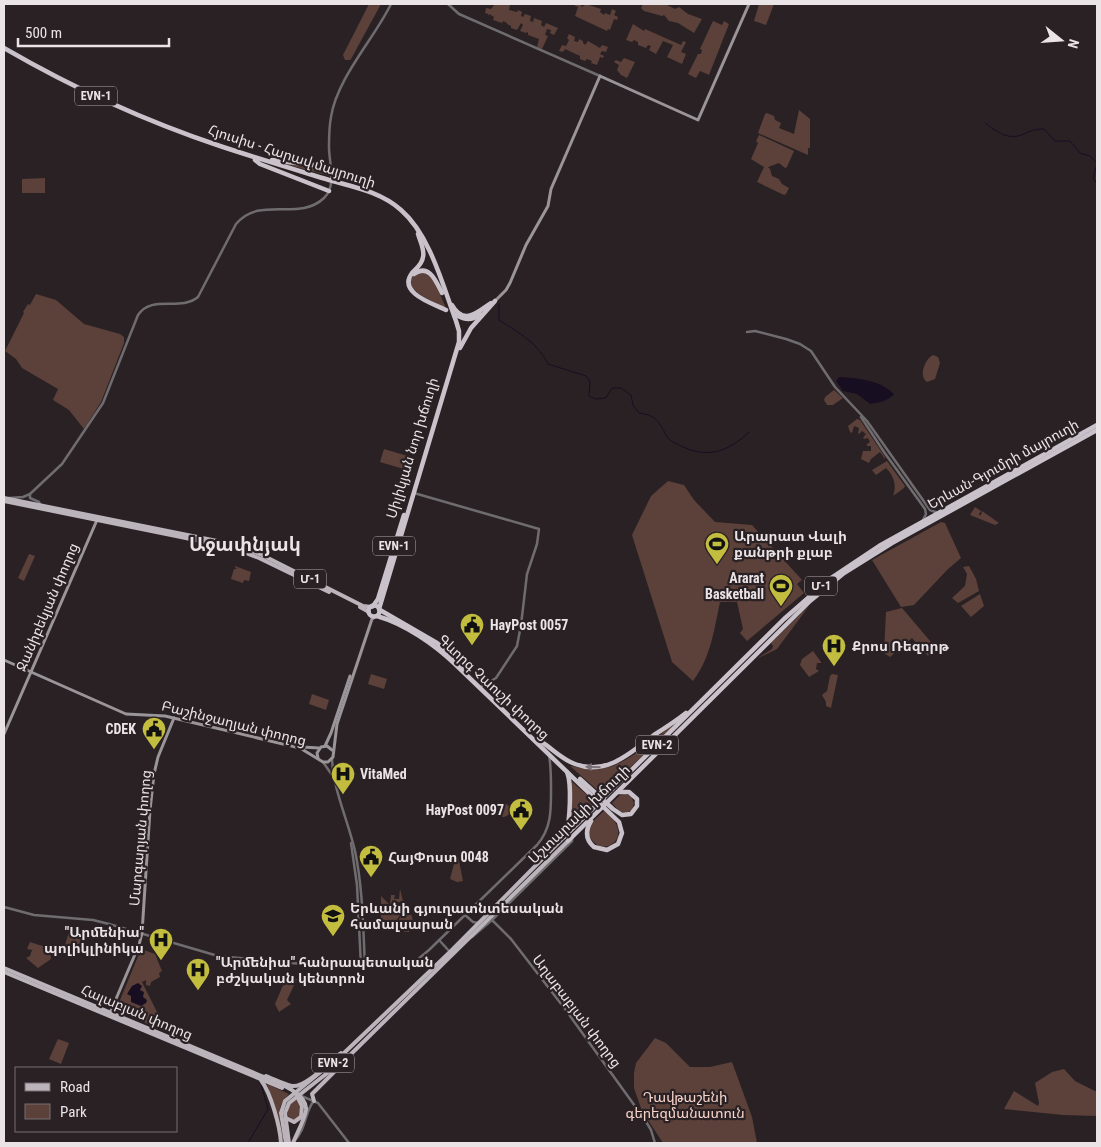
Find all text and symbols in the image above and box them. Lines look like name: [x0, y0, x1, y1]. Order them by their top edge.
scale bar: [18, 15, 169, 47]
north arrow: [1036, 15, 1086, 65]
text: 500 m: [25, 24, 62, 42]
text: N: [1065, 37, 1082, 50]
road number: EVN-1: [75, 86, 117, 105]
street label: Հյուսիս - Հարավ մայրուղի: [206, 121, 378, 191]
street label: Սիլիկյան նոր խճուղի: [383, 376, 441, 520]
street label: Երևան-Գյումրի մայրուղի: [925, 416, 1081, 512]
place label: Արարատ Վալի քանթրի քլաբ: [734, 528, 847, 560]
sports icon: Արարատ Վալի քանթրի քլաբ: [704, 531, 730, 565]
district label: Աջափնյակ: [189, 533, 301, 556]
road number: EVN-1: [373, 536, 415, 556]
street label: Ջանիբեկյան փողոց: [13, 540, 81, 674]
road number: Մ-1: [294, 570, 326, 588]
place label: Ararat Basketball: [705, 570, 764, 602]
sports icon: Ararat Basketball: [768, 573, 794, 607]
road number: Մ-1: [805, 576, 837, 596]
public building icon: HayPost 0057: [459, 612, 485, 646]
place label: HayPost 0057: [490, 617, 568, 633]
street label: Գևորգ Չաուշի փողոց: [435, 631, 553, 743]
hospital icon: Քրոս Ռեզորթ: [821, 633, 847, 667]
place label: Քրոս Ռեզորթ: [852, 638, 949, 654]
street label: Բաշինջաղյան փողոց: [160, 697, 308, 749]
public building icon: CDEK: [141, 716, 167, 750]
place label: CDEK: [105, 721, 136, 737]
road number: EVN-2: [636, 736, 678, 754]
hospital icon: VitaMed: [330, 761, 356, 795]
street label: Աշտարակի խճուղի: [525, 761, 633, 867]
one-way arrow: [584, 763, 600, 771]
place label: VitaMed: [360, 766, 407, 782]
street label: Մարգարյան փողոց: [126, 769, 154, 907]
public building icon: HayPost 0097: [508, 797, 534, 831]
place label: HayPost 0097: [426, 802, 504, 818]
public building icon: ՀայՓոստ 0048: [358, 844, 384, 878]
place label: ՀայՓոստ 0048: [388, 849, 489, 865]
place label: Երևանի գյուղատնտեսական համալսարան: [350, 900, 564, 932]
school or university icon: Երևանի գյուղատնտեսական համալսարան: [320, 903, 346, 937]
place label: "Արմենիա" պոլիկլինիկա: [44, 924, 144, 956]
hospital icon: "Արմենիա" պոլիկլինիկա: [148, 927, 174, 961]
street label: Աղաբաբյան փողոց: [529, 952, 625, 1070]
place label: "Արմենիա" հանրապետական բժշկական կենտրոն: [216, 954, 433, 986]
hospital icon: "Արմենիա" հանրապետական բժշկական կենտրոն: [185, 957, 211, 991]
street label: Հալաբյան փողոց: [79, 981, 195, 1043]
road number: EVN-2: [312, 1054, 354, 1072]
legend: [15, 1067, 178, 1132]
text: Road: [60, 1078, 90, 1096]
park label: Դավթաշենի գերեզմանատուն: [625, 1089, 745, 1121]
text: Park: [60, 1103, 87, 1121]

